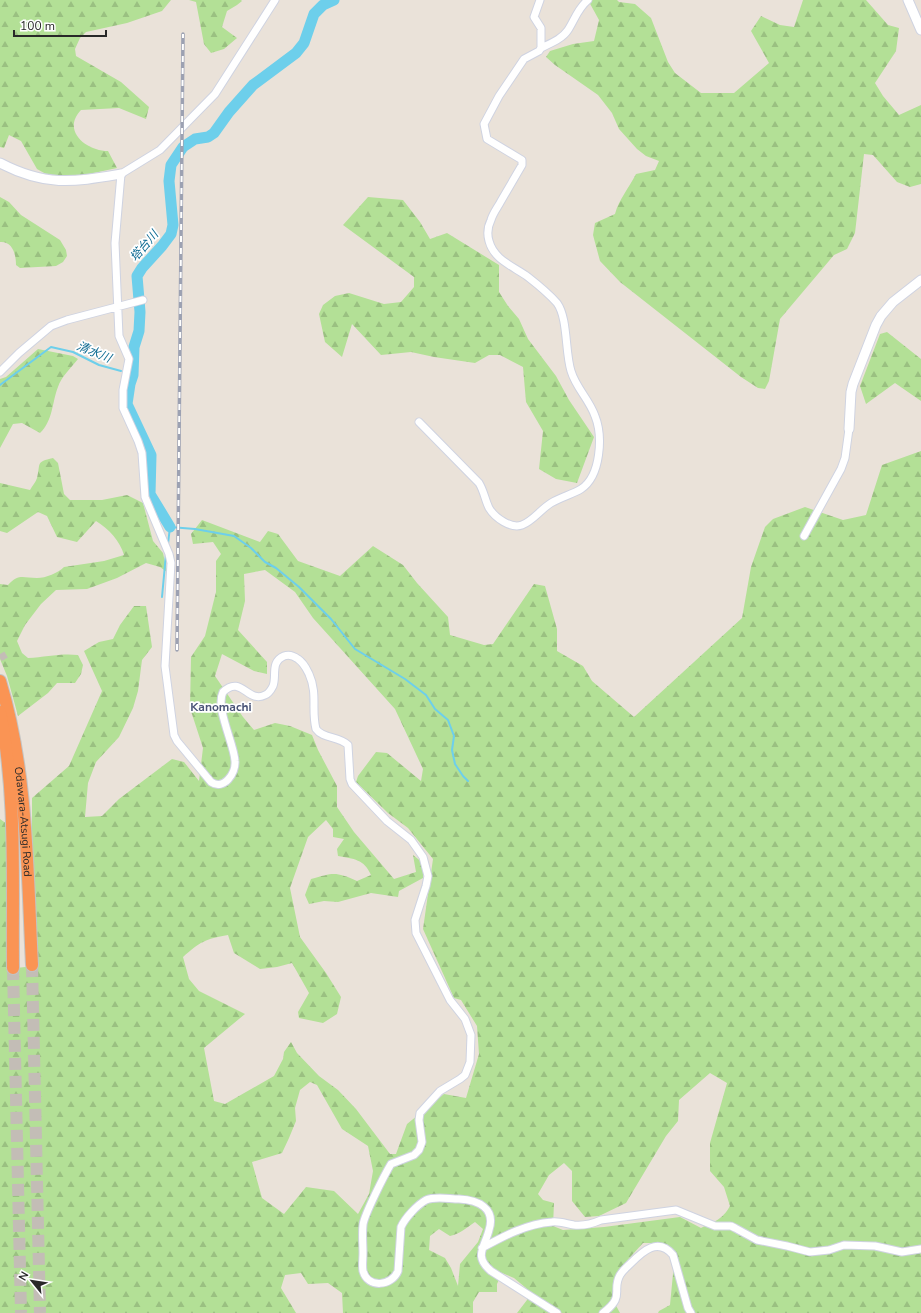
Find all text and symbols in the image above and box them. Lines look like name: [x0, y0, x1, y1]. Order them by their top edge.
scale bar: [14, 12, 106, 38]
text: 100 m: [20, 18, 55, 34]
water label: 塔台川: [126, 226, 163, 265]
water label: 清水川: [74, 338, 116, 367]
district label: Kanomachi: [190, 699, 252, 715]
street label: Odawara-Atsugi Road: [11, 766, 35, 877]
north arrow: [12, 1261, 52, 1301]
text: N: [15, 1269, 32, 1284]

